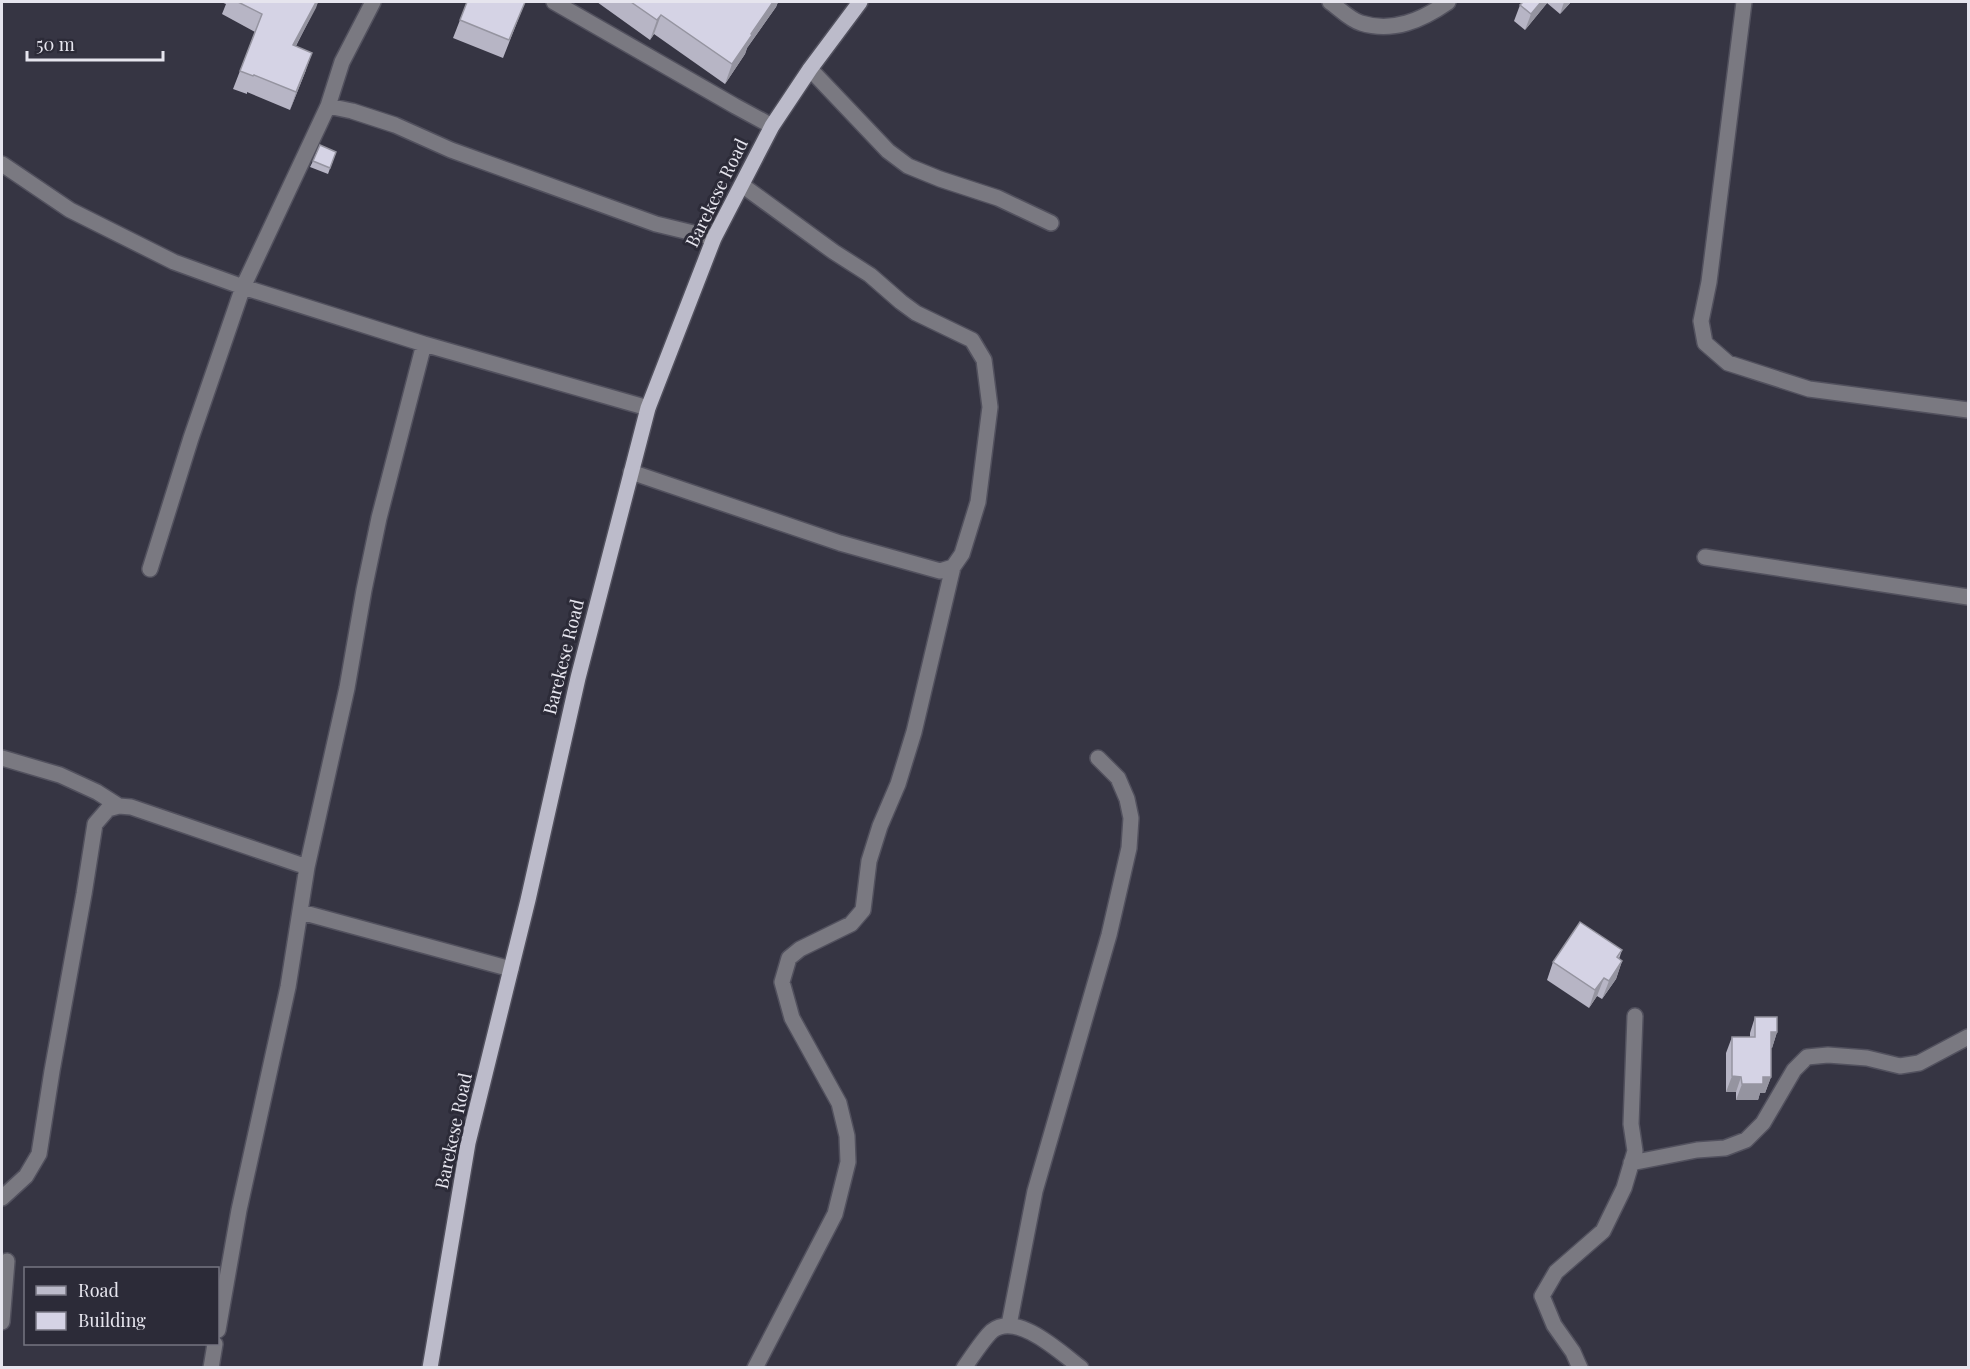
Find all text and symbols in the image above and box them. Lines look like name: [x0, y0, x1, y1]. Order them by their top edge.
scale bar: [27, 24, 164, 62]
text: 50 m: [36, 32, 75, 56]
street label: Barekese Road: [679, 134, 753, 251]
street label: Barekese Road: [537, 596, 589, 717]
street label: Barekese Road: [429, 1070, 477, 1191]
legend: [24, 1267, 219, 1345]
text: Road: [78, 1278, 119, 1302]
text: Building: [78, 1308, 146, 1332]

